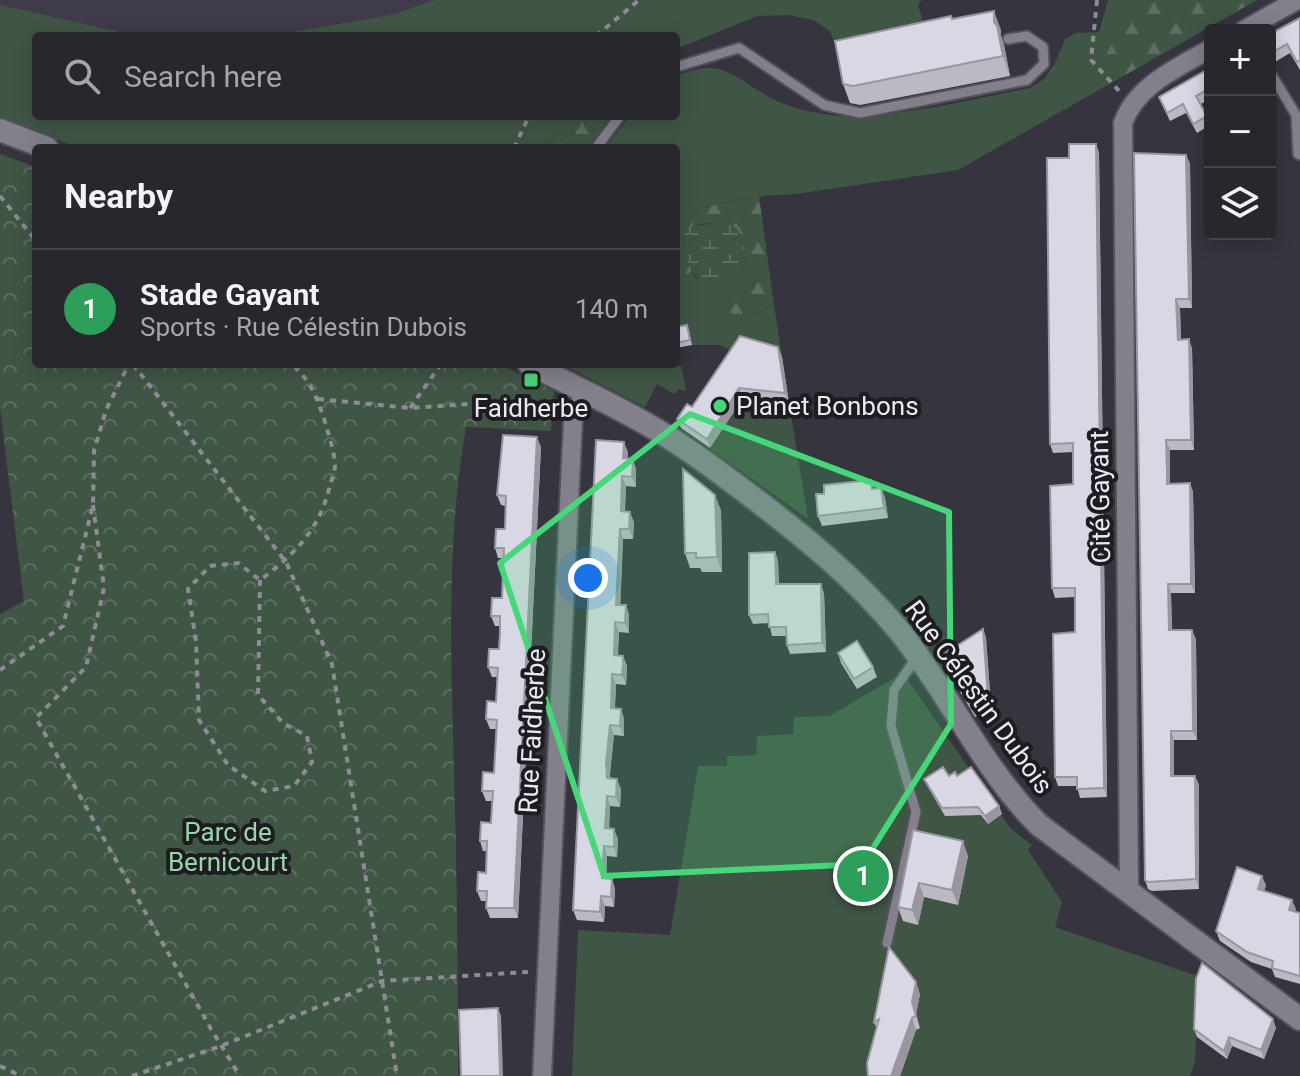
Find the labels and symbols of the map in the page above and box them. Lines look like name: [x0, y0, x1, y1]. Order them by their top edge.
marker: Faidherbe: [522, 371, 540, 389]
place label: Planet Bonbons: [736, 391, 919, 421]
place label: Faidherbe: [474, 393, 588, 423]
marker: Planet Bonbons: [711, 397, 729, 415]
street label: Cité Gayant: [1084, 430, 1116, 564]
your location: [568, 558, 608, 598]
street label: Rue Célestin Dubois: [899, 595, 1059, 799]
street label: Rue Faidherbe: [513, 648, 551, 814]
park label: Parc de Bernicourt: [168, 817, 288, 877]
pin: 1: [837, 846, 889, 906]

